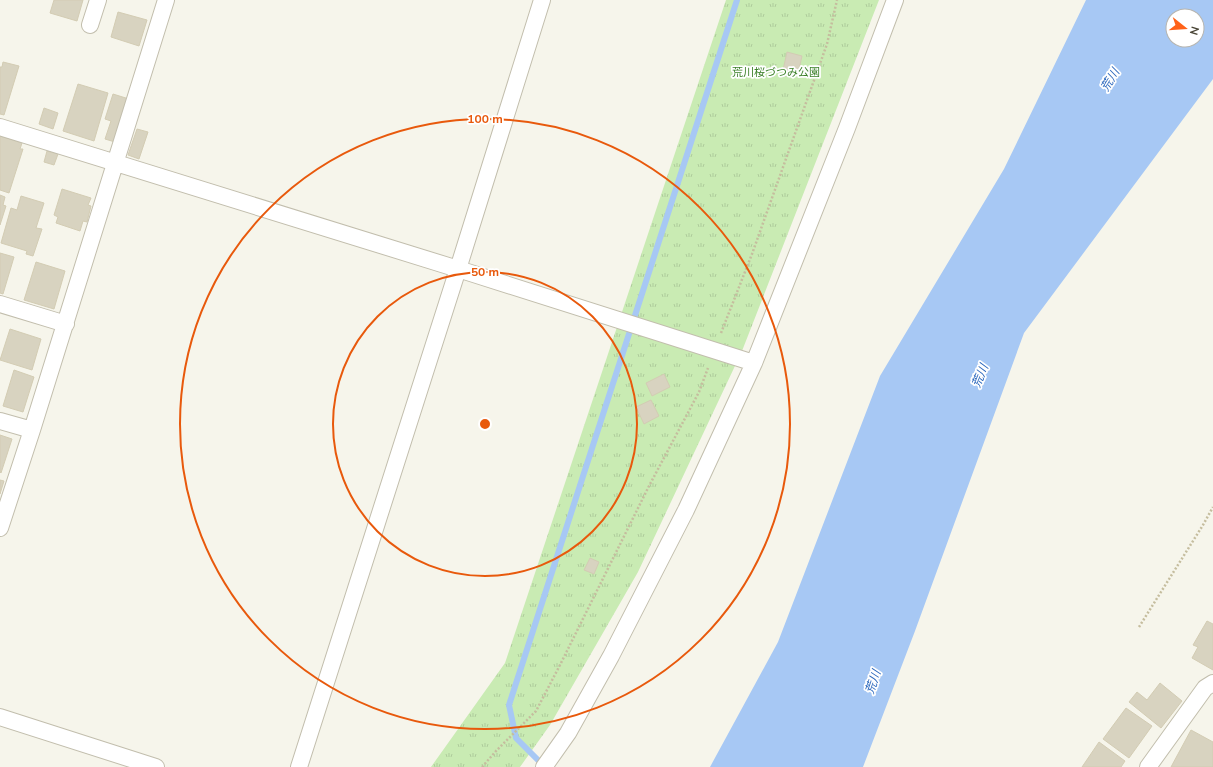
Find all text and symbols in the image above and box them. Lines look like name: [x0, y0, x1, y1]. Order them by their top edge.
north arrow: [1165, 8, 1205, 48]
text: N: [1186, 25, 1202, 37]
water label: 荒川: [1097, 64, 1124, 94]
park label: 荒川桜づつみ公園: [732, 65, 820, 80]
text: 100 m: [467, 111, 503, 127]
text: 50 m: [471, 264, 499, 280]
water label: 荒川: [968, 360, 993, 390]
centre of rings: [478, 417, 492, 431]
water label: 荒川: [862, 666, 885, 696]

